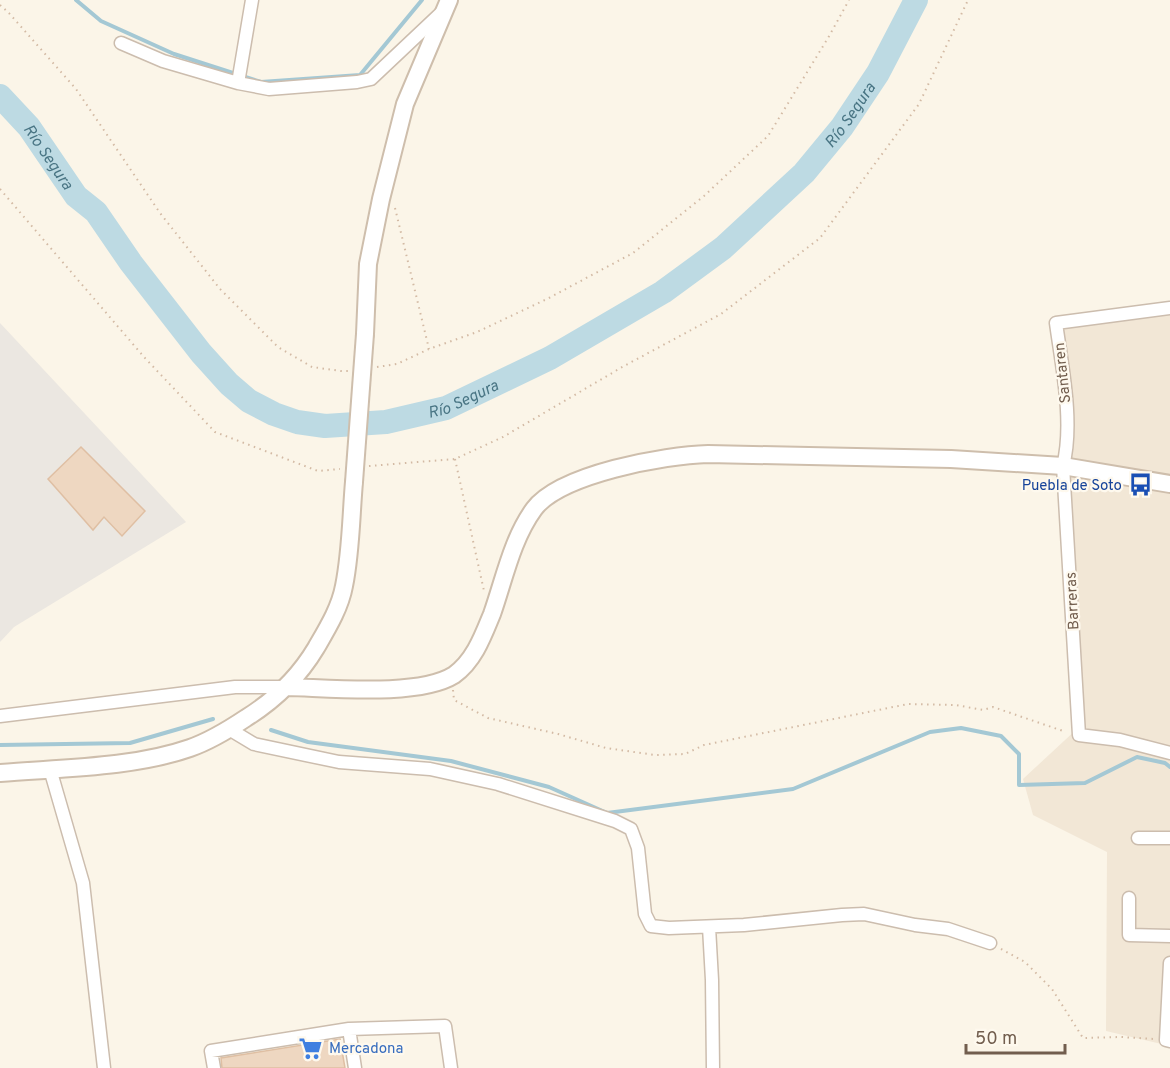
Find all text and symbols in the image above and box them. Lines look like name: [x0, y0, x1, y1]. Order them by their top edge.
water label: Río Segura: [821, 79, 881, 153]
water label: Río Segura: [18, 121, 77, 195]
street label: Santaren: [1051, 342, 1076, 404]
water label: Río Segura: [426, 376, 503, 424]
bus stop icon: Puebla de Soto: [1127, 472, 1153, 498]
place label: Puebla de Soto: [1022, 477, 1122, 496]
street label: Barreras: [1062, 571, 1085, 630]
scale bar: [966, 1017, 1065, 1055]
text: 50 m: [975, 1028, 1017, 1051]
supermarket icon: Mercadona: [298, 1035, 324, 1061]
place label: Mercadona: [329, 1040, 403, 1059]

